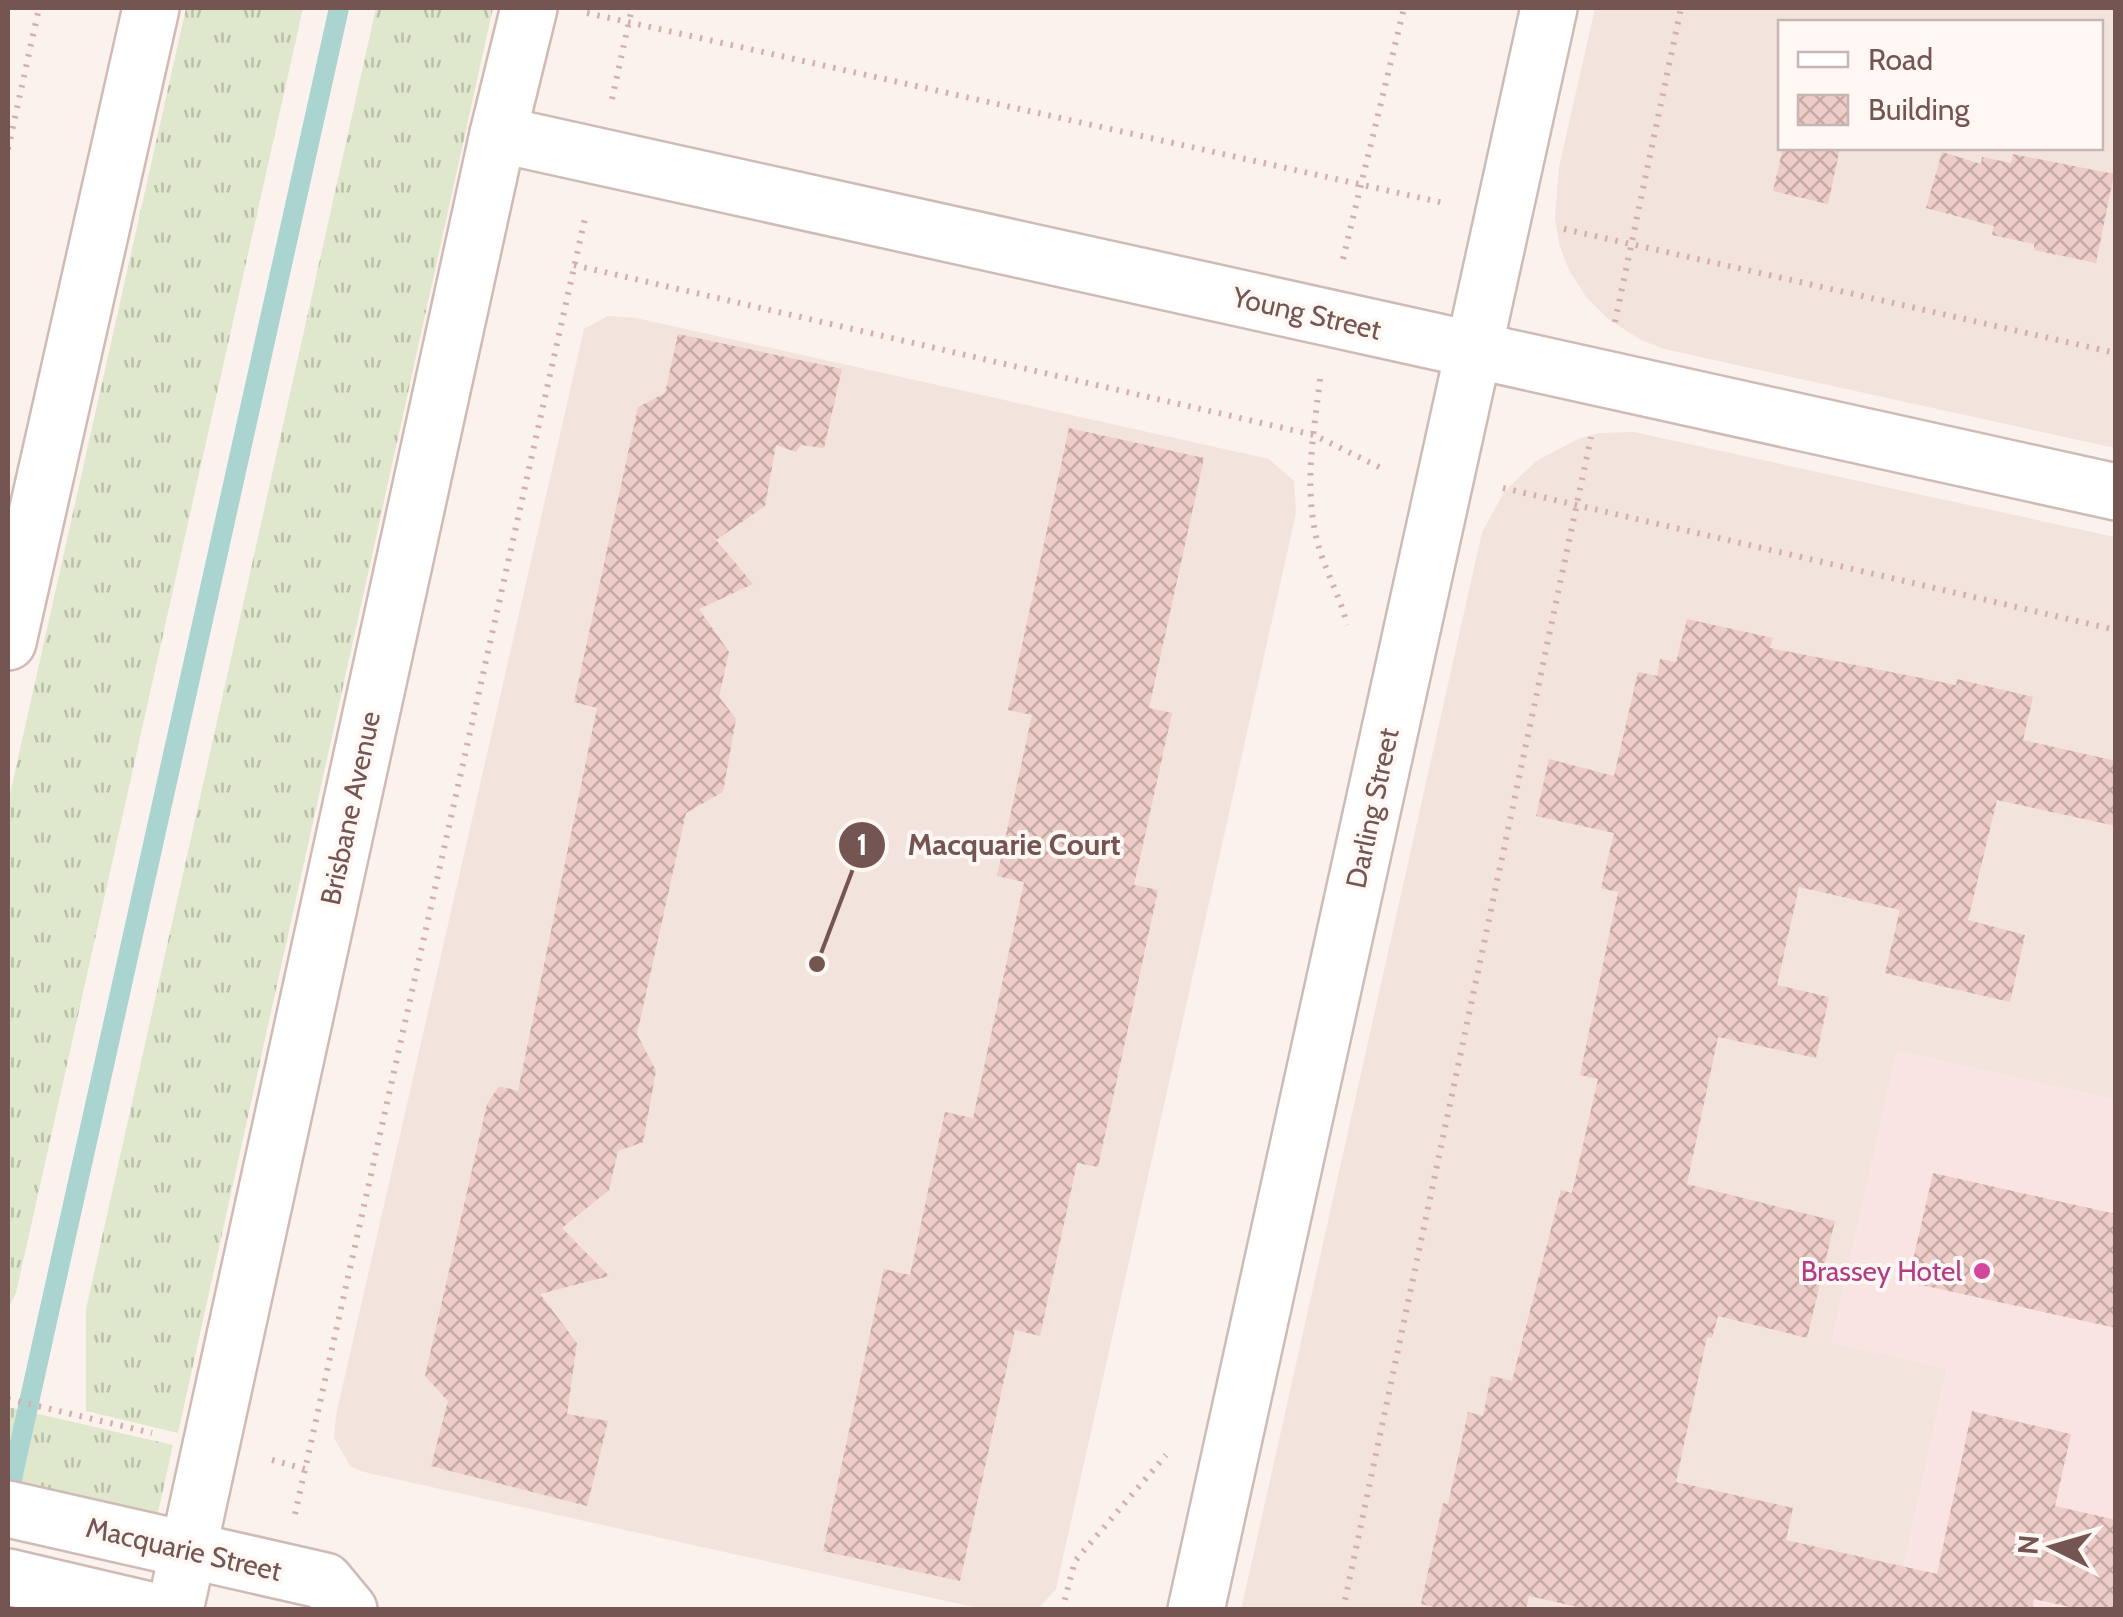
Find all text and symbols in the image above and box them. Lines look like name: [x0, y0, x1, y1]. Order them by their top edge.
legend: [1778, 20, 2103, 150]
text: Road: [1868, 41, 1933, 78]
text: Building: [1868, 91, 1971, 128]
street label: Young Street: [1228, 279, 1385, 347]
street label: Brisbane Avenue: [313, 708, 387, 908]
street label: Darling Street: [1338, 725, 1406, 891]
callout: Macquarie Court: [837, 815, 1140, 875]
text: 1: [856, 826, 868, 863]
text: Macquarie Court: [907, 826, 1121, 863]
place label: Brassey Hotel: [1801, 1254, 1962, 1288]
marker: Brassey Hotel: [1971, 1260, 1993, 1282]
north arrow: [2003, 1497, 2103, 1597]
street label: Macquarie Street: [83, 1510, 285, 1588]
text: N: [2010, 1533, 2046, 1556]

